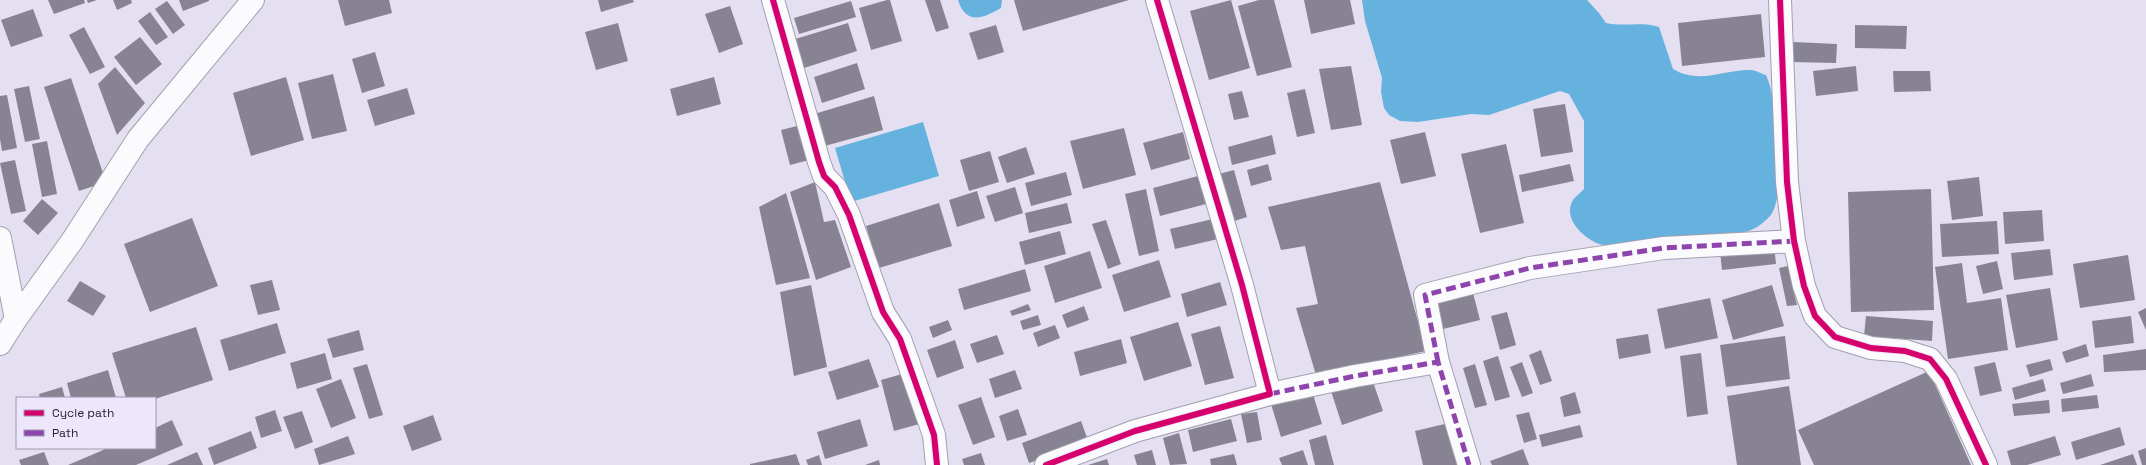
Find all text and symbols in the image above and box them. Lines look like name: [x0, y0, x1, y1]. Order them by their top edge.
legend: [16, 397, 156, 449]
text: Cycle path: [52, 405, 114, 421]
text: Path: [52, 425, 78, 441]

